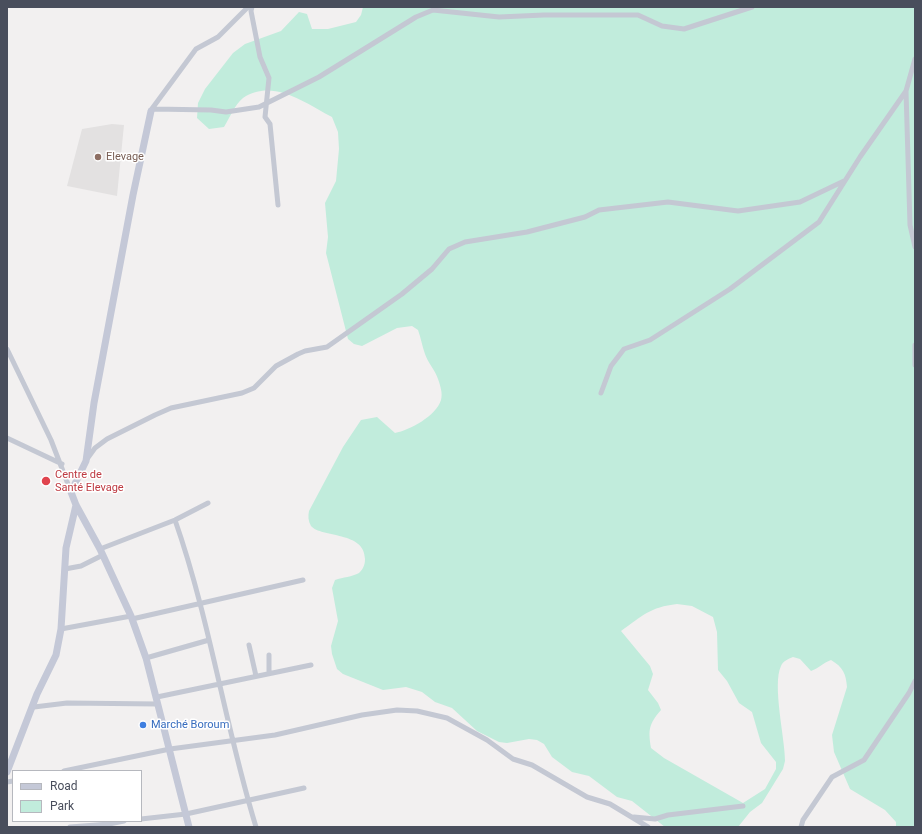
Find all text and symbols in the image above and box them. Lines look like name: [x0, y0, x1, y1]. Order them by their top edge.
place label: Elevage: [106, 150, 144, 164]
marker: Elevage: [93, 152, 103, 162]
place label: Centre de Santé Elevage: [55, 468, 124, 494]
marker: Centre de Santé Elevage: [40, 475, 52, 487]
place label: Marché Boroum: [151, 718, 229, 732]
marker: Marché Boroum: [138, 720, 148, 730]
legend: [12, 770, 142, 822]
text: Road: [50, 779, 78, 793]
text: Park: [50, 799, 74, 813]

